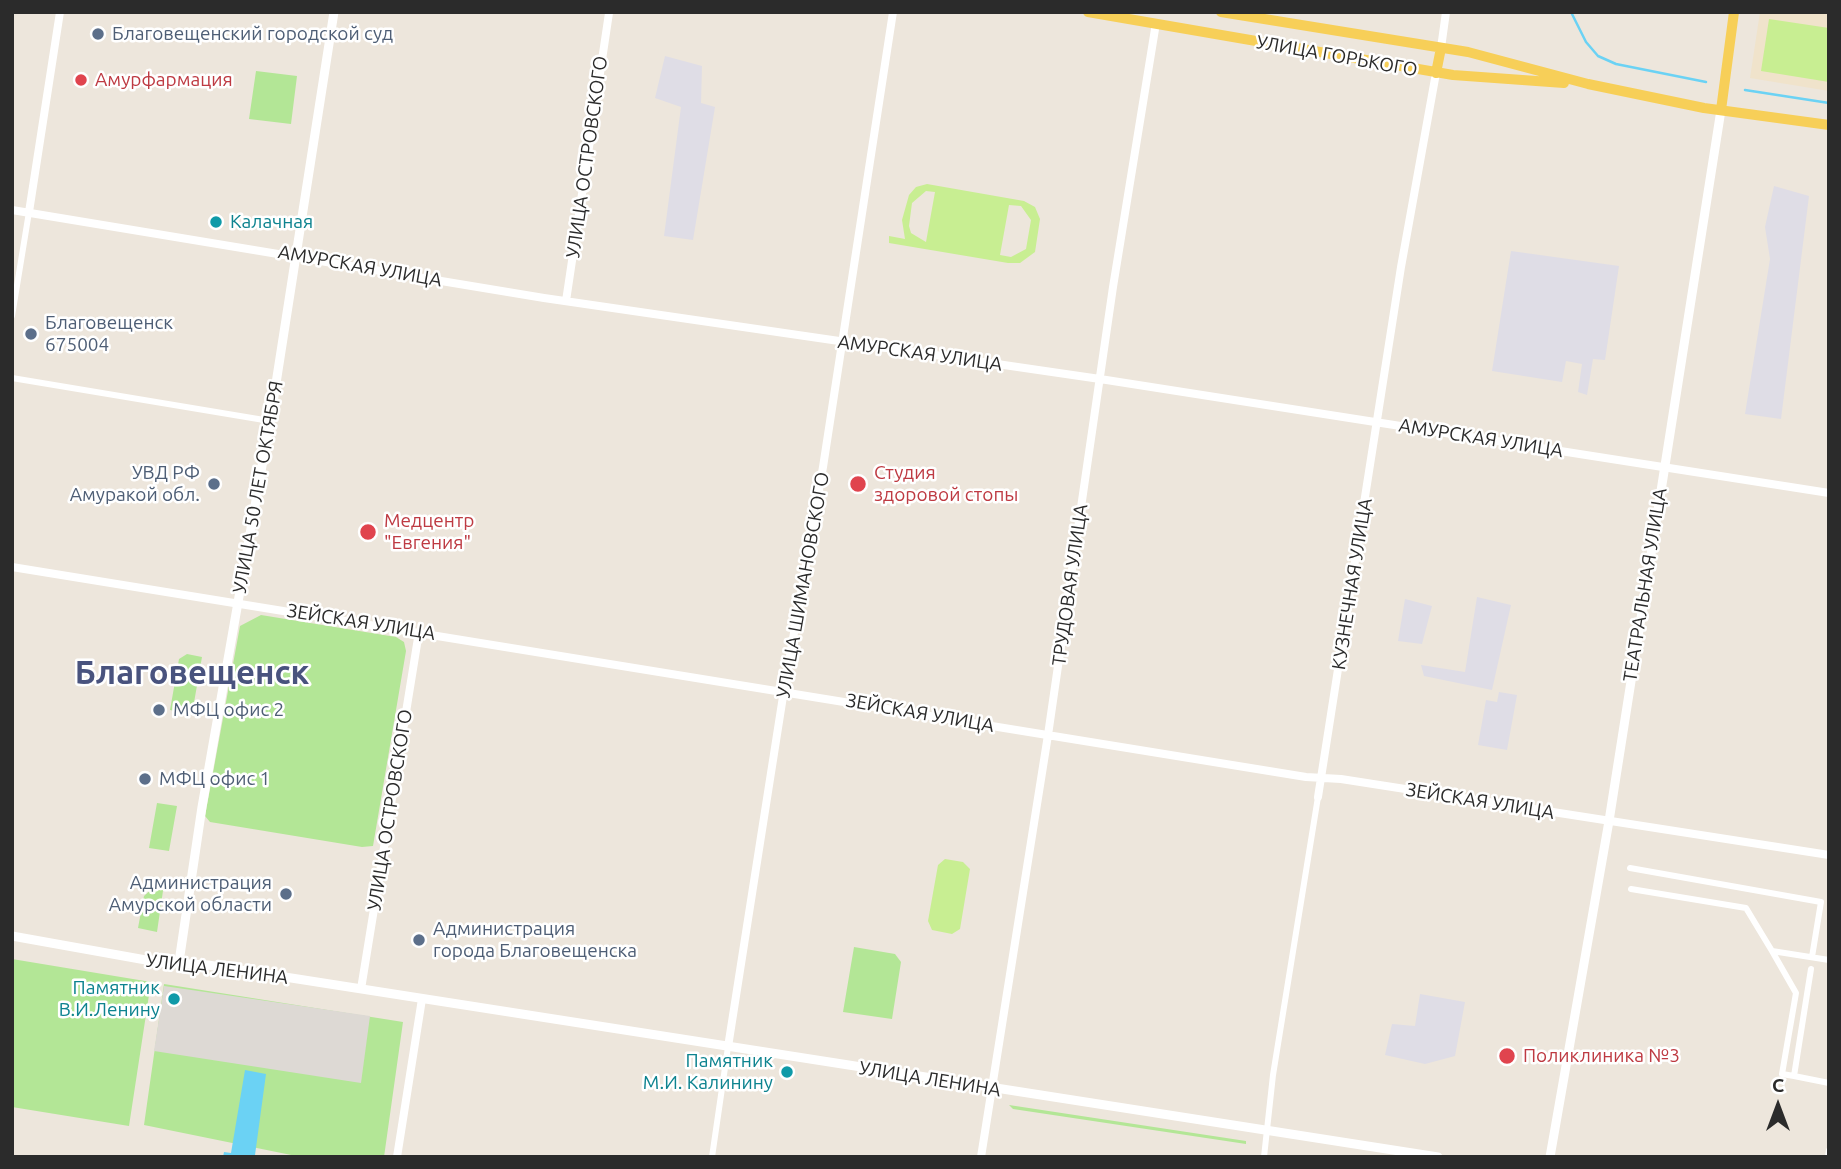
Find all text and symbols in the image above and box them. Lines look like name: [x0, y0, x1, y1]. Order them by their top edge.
place label: Благовещенский городской суд: [112, 23, 393, 45]
marker: Благовещенский городской суд: [90, 26, 106, 42]
street label: УЛИЦА ГОРЬКОГО: [1255, 31, 1419, 81]
street label: УЛИЦА ОСТРОВСКОГО: [562, 55, 612, 259]
place label: Амурфармация: [95, 69, 233, 91]
marker: Амурфармация: [73, 72, 89, 88]
place label: Калачная: [230, 211, 313, 233]
marker: Калачная: [208, 214, 224, 230]
street label: АМУРСКАЯ УЛИЦА: [276, 240, 444, 292]
place label: Благовещенск 675004: [45, 312, 173, 356]
marker: Благовещенск 675004: [23, 326, 39, 342]
street label: АМУРСКАЯ УЛИЦА: [836, 330, 1004, 376]
street label: УЛИЦА 50 ЛЕТ ОКТЯБРЯ: [228, 379, 288, 595]
street label: АМУРСКАЯ УЛИЦА: [1397, 414, 1565, 462]
place label: УВД РФ Амуракой обл.: [70, 462, 200, 506]
place label: Студия здоровой стопы: [874, 462, 1018, 506]
street label: УЛИЦА ШИМАНОВСКОГО: [772, 470, 834, 700]
marker: Студия здоровой стопы: [848, 474, 868, 494]
marker: УВД РФ Амуракой обл.: [206, 476, 222, 492]
street label: ТЕАТРАЛЬНАЯ УЛИЦА: [1618, 486, 1672, 684]
street label: КУЗНЕЧНАЯ УЛИЦА: [1327, 496, 1377, 672]
street label: ТРУДОВАЯ УЛИЦА: [1047, 503, 1093, 667]
place label: Медцентр "Евгения": [384, 510, 474, 554]
marker: Медцентр "Евгения": [358, 522, 378, 542]
street label: ЗЕЙСКАЯ УЛИЦА: [285, 599, 437, 645]
district label: Благовещенск: [75, 653, 309, 693]
street label: ЗЕЙСКАЯ УЛИЦА: [844, 689, 996, 737]
place label: МФЦ офис 2: [173, 699, 284, 721]
marker: МФЦ офис 2: [151, 702, 167, 718]
street label: УЛИЦА ОСТРОВСКОГО: [363, 708, 417, 912]
place label: МФЦ офис 1: [159, 768, 270, 790]
marker: МФЦ офис 1: [137, 771, 153, 787]
street label: ЗЕЙСКАЯ УЛИЦА: [1404, 778, 1556, 824]
place label: Администрация Амурской области: [109, 872, 272, 916]
marker: Администрация Амурской области: [278, 886, 294, 902]
place label: Администрация города Благовещенска: [433, 918, 637, 962]
marker: Администрация города Благовещенска: [411, 932, 427, 948]
street label: УЛИЦА ЛЕНИНА: [145, 949, 289, 989]
place label: Памятник В.И.Ленину: [59, 977, 160, 1021]
marker: Памятник В.И.Ленину: [166, 991, 182, 1007]
place label: Поликлиника №3: [1523, 1045, 1680, 1067]
marker: Поликлиника №3: [1497, 1046, 1517, 1066]
place label: Памятник М.И. Калинину: [643, 1050, 773, 1094]
street label: УЛИЦА ЛЕНИНА: [857, 1057, 1003, 1101]
marker: Памятник М.И. Калинину: [779, 1064, 795, 1080]
north arrow: [1743, 1071, 1813, 1141]
text: С: [1772, 1074, 1784, 1096]

